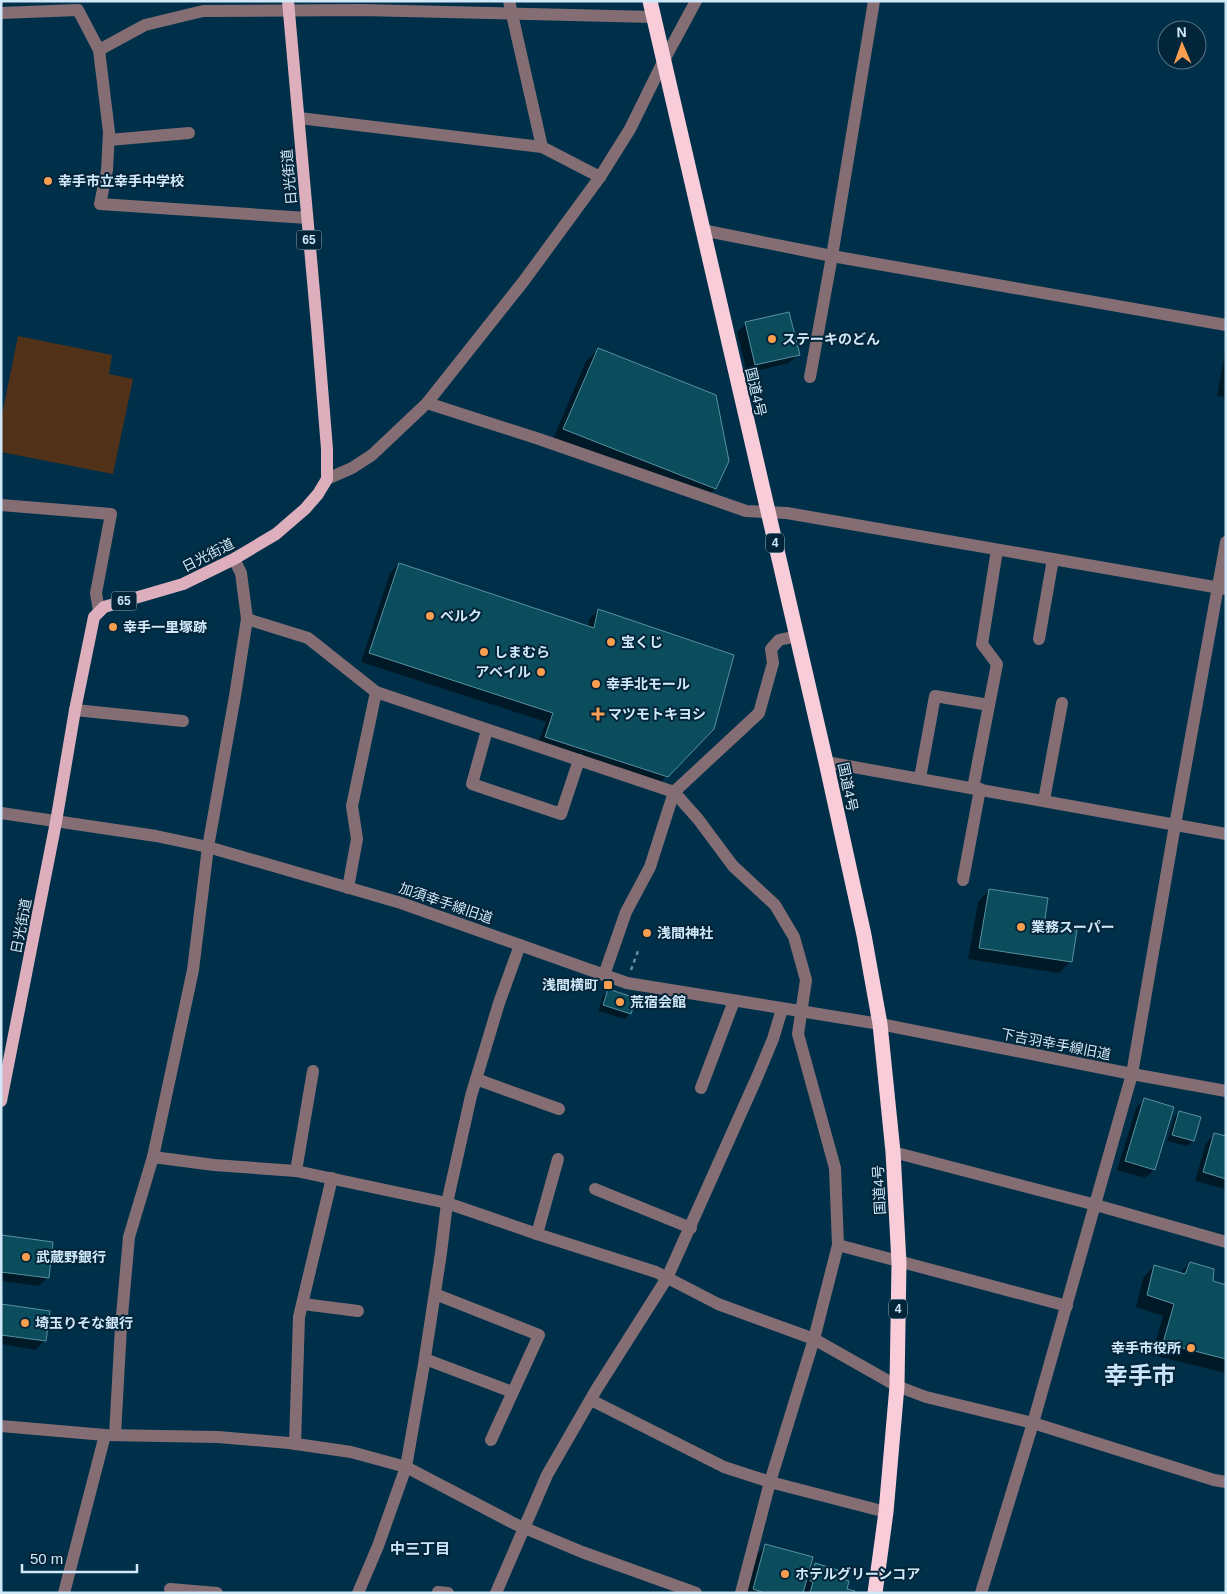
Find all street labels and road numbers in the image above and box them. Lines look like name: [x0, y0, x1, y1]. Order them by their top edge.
street label: 日光街道: [279, 148, 299, 206]
road number: 65: [296, 230, 322, 250]
street label: 国道4号: [743, 366, 769, 418]
road number: 4: [766, 534, 784, 552]
street label: 日光街道: [179, 535, 237, 575]
road number: 65: [112, 592, 136, 610]
street label: 国道4号: [835, 761, 861, 813]
street label: 加須幸手線旧道: [397, 879, 495, 927]
street label: 日光街道: [8, 897, 34, 955]
street label: 下吉羽幸手線旧道: [1000, 1025, 1112, 1063]
street label: 国道4号: [870, 1165, 888, 1215]
road number: 4: [889, 1300, 907, 1318]

